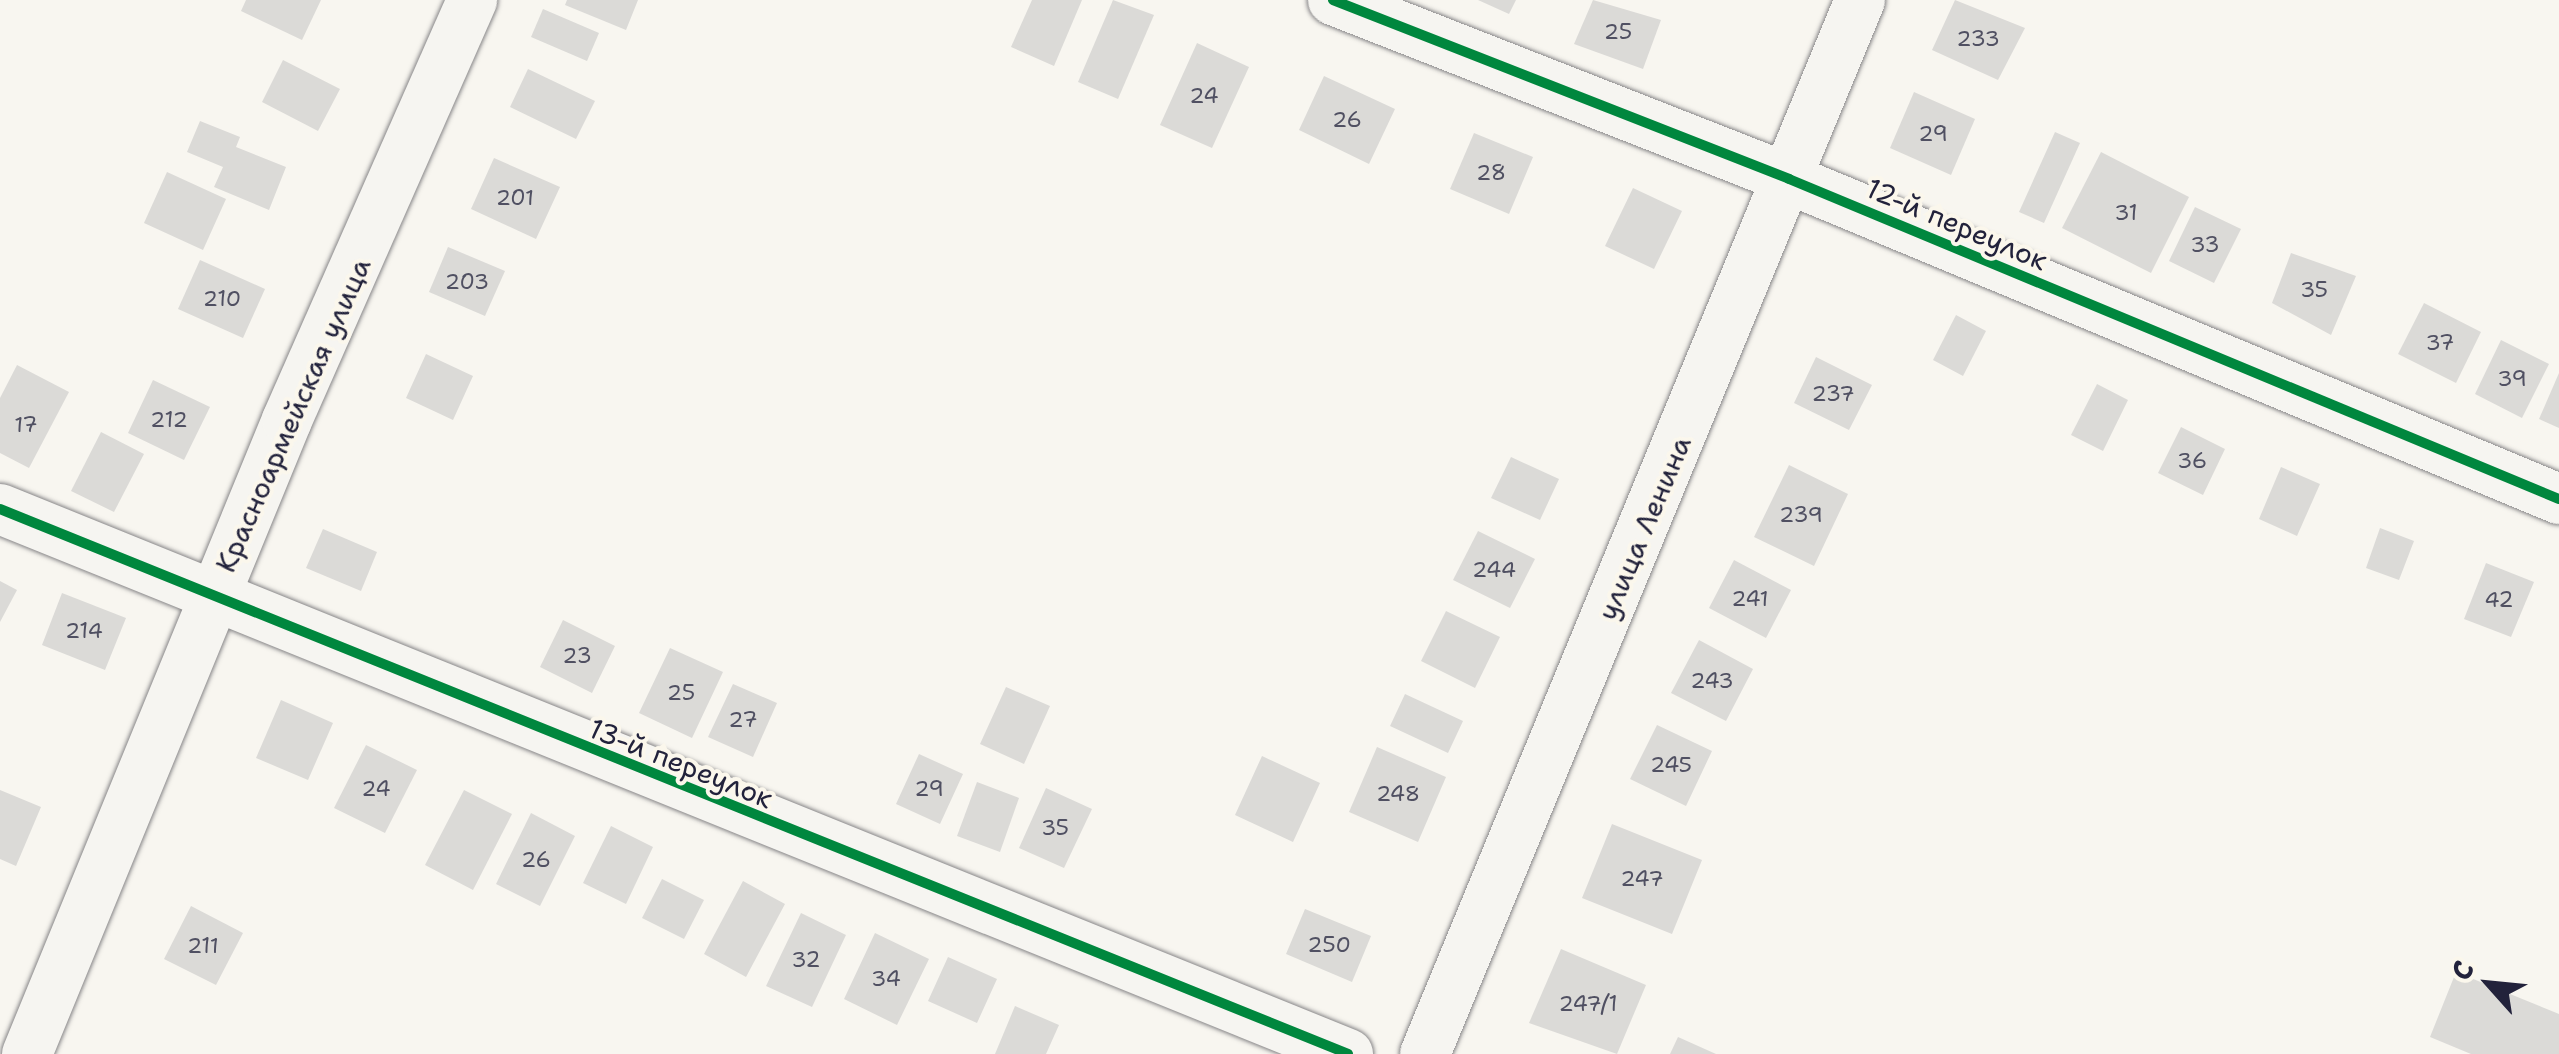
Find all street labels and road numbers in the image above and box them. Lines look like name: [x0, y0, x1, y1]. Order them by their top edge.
street label: 12-й переулок: [1861, 171, 2053, 277]
street label: Красноармейская улица: [208, 253, 378, 577]
street label: улица Ленина: [1590, 431, 1698, 625]
street label: 13-й переулок: [584, 711, 778, 815]

